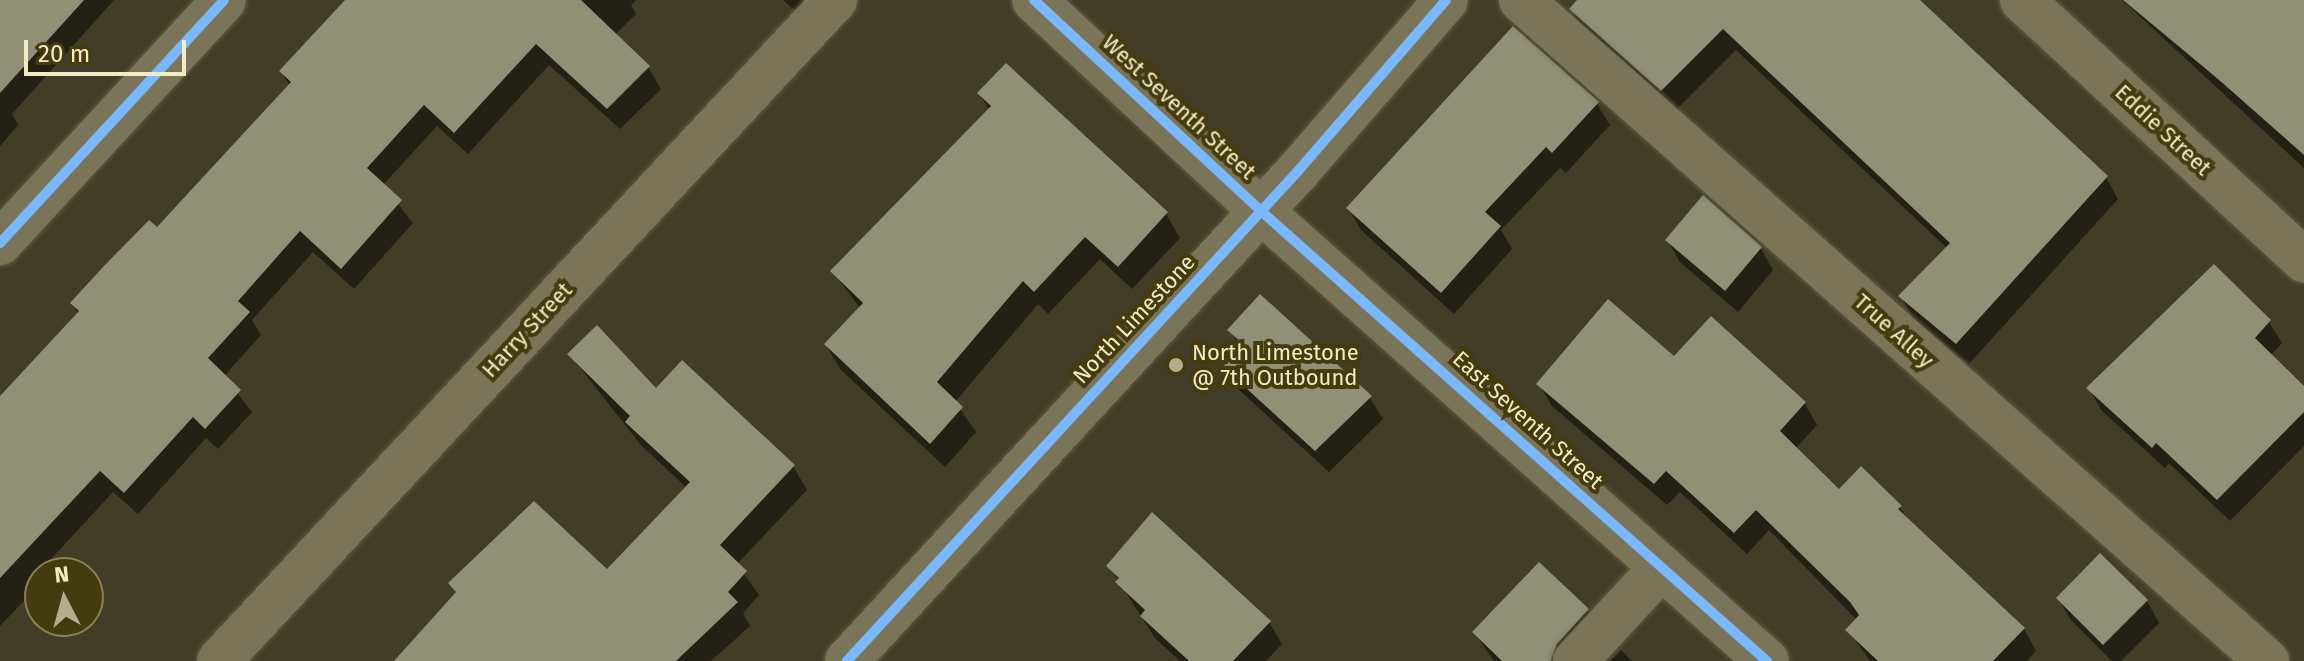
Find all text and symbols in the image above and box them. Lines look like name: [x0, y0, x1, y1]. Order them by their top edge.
scale bar: [28, 24, 190, 74]
street label: West Seventh Street: [1097, 29, 1261, 185]
text: 20 m: [38, 40, 90, 68]
street label: Eddie Street: [2110, 79, 2216, 181]
street label: North Limestone: [1068, 249, 1200, 389]
street label: Harry Street: [476, 277, 578, 383]
street label: True Alley: [1849, 288, 1939, 374]
place label: North Limestone @ 7th Outbound: [1192, 339, 1359, 390]
street label: East Seventh Street: [1447, 346, 1609, 494]
marker: North Limestone @ 7th Outbound: [1167, 356, 1185, 374]
north arrow: [24, 557, 104, 637]
text: N: [53, 560, 70, 589]

